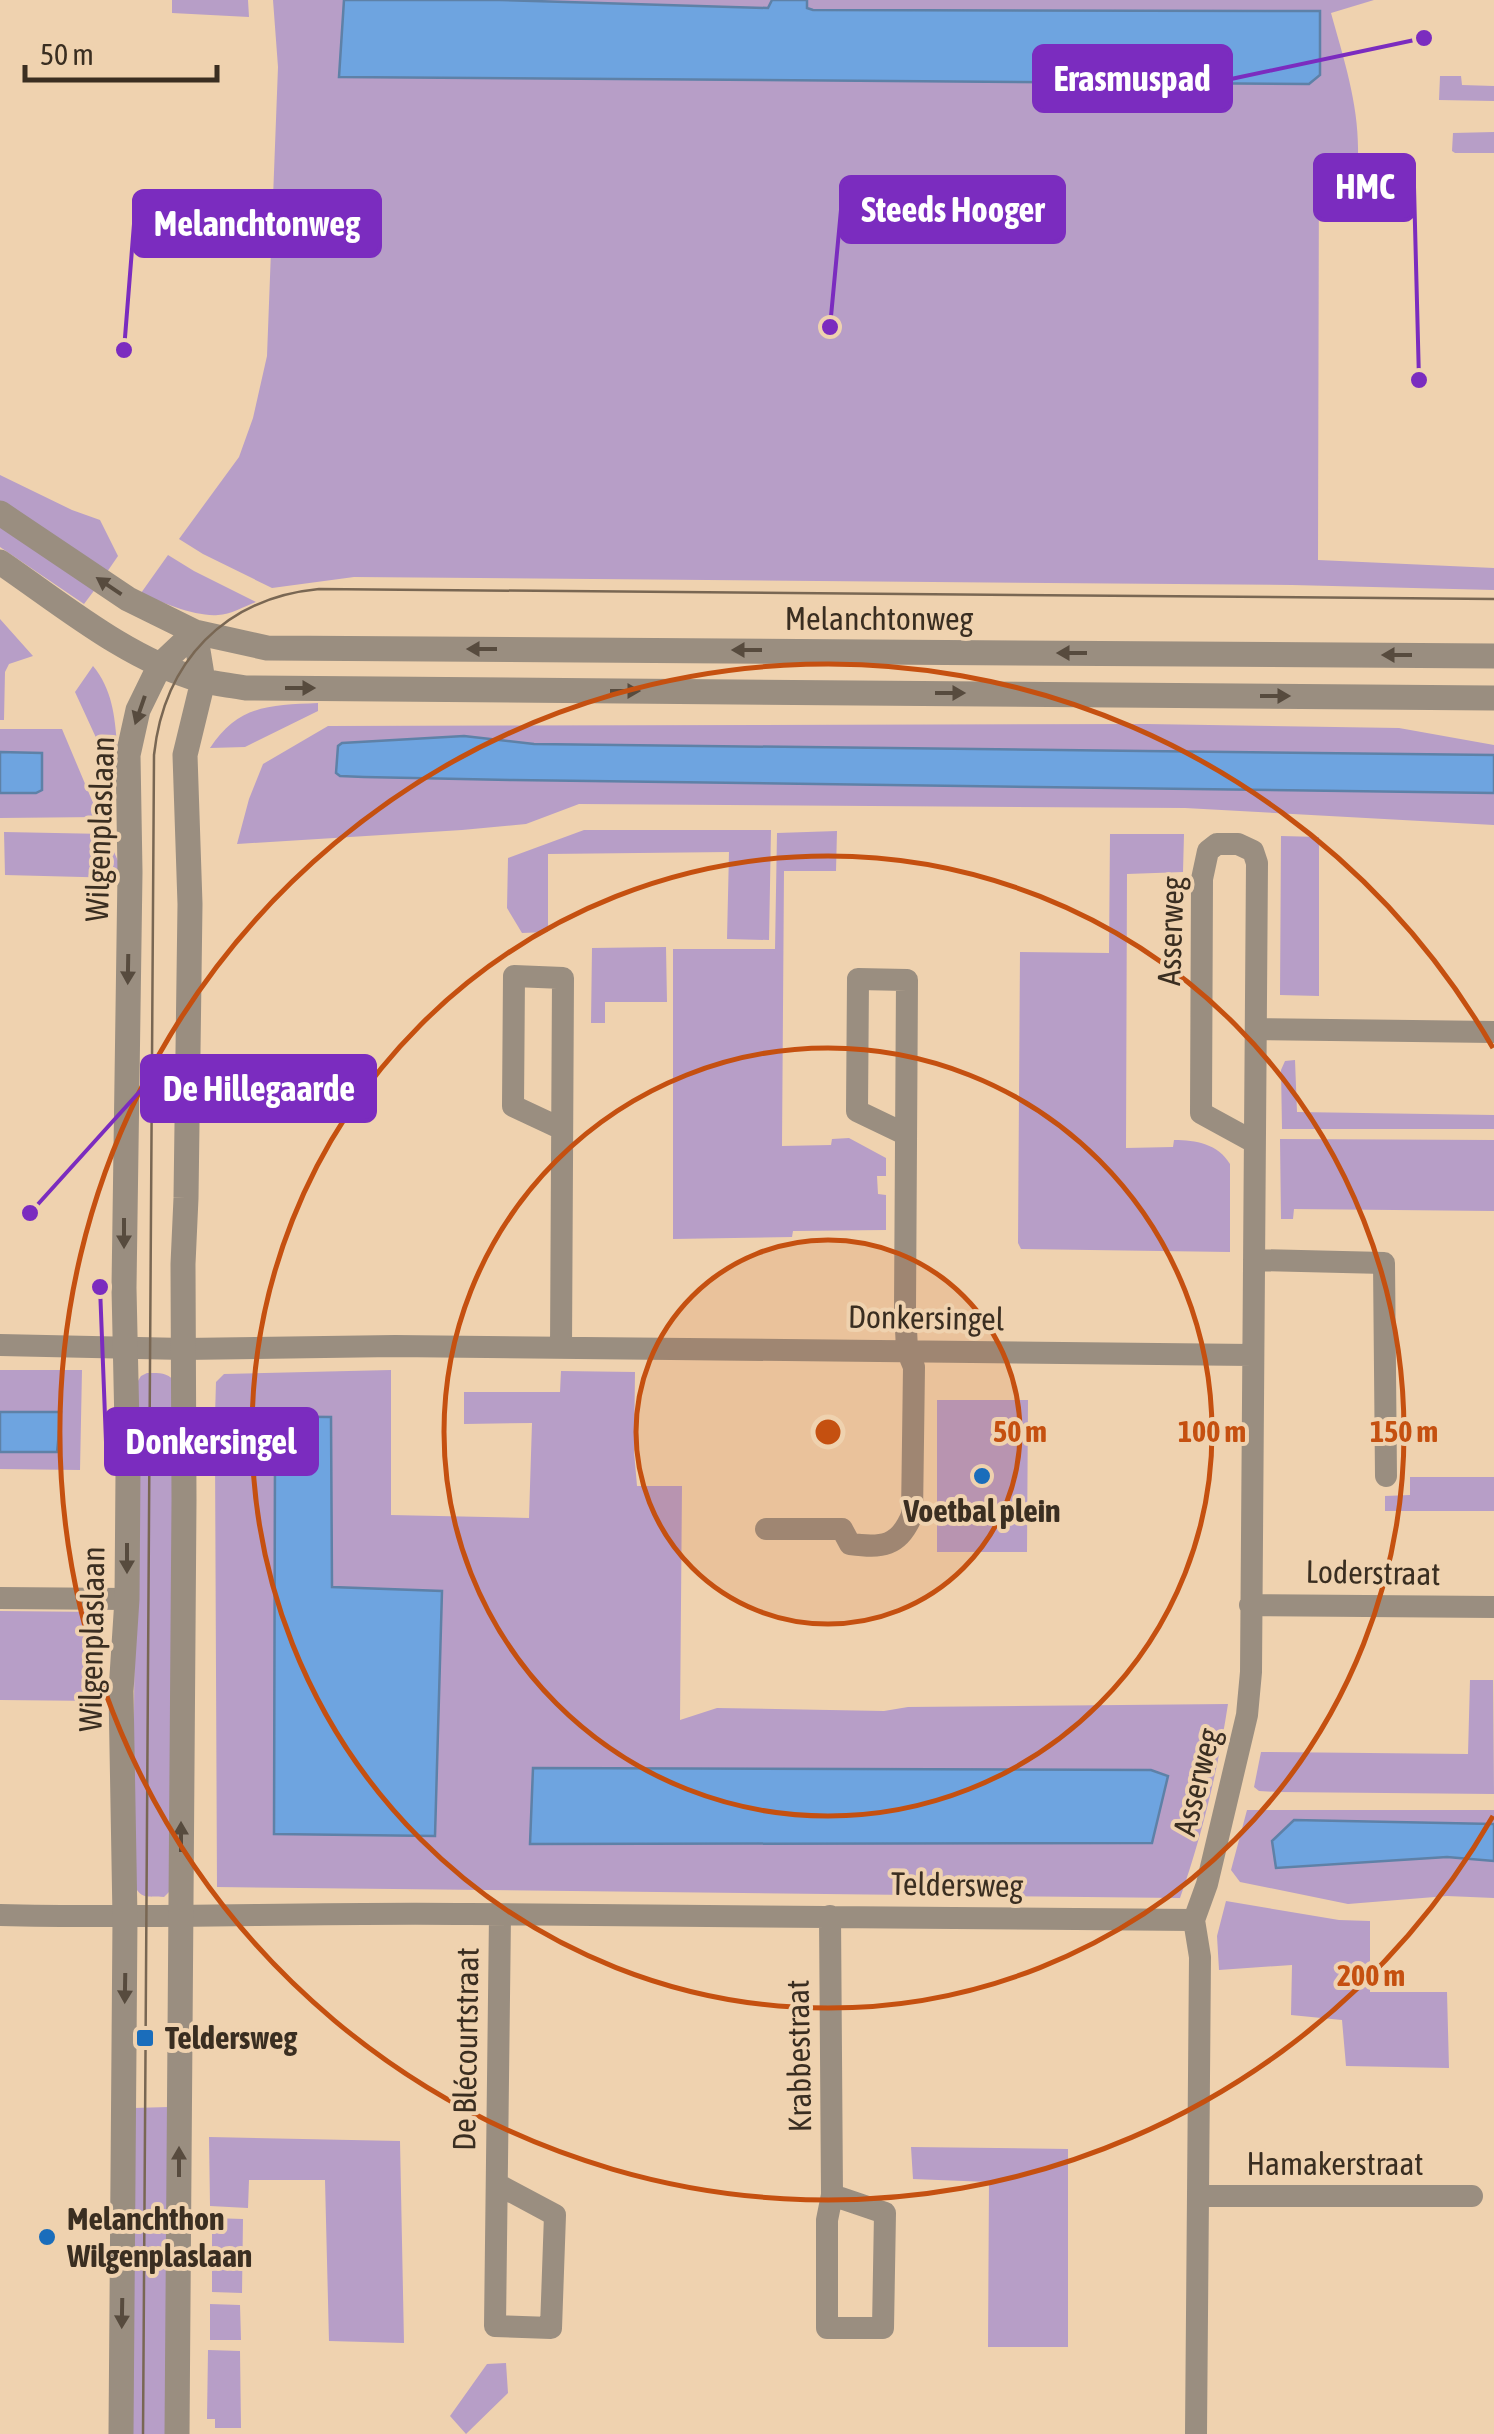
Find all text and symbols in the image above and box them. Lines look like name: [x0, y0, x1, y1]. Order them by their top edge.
scale bar: [25, 20, 218, 82]
text: 50 m: [40, 37, 94, 71]
callout: Erasmuspad: [1034, 46, 1231, 111]
text: Erasmuspad: [1053, 58, 1211, 98]
callout: HMC: [1315, 155, 1414, 220]
text: HMC: [1335, 166, 1395, 206]
callout: Steeds Hooger: [841, 177, 1064, 242]
text: Steeds Hooger: [861, 189, 1045, 229]
callout: Melanchtonweg: [134, 191, 380, 256]
text: Melanchtonweg: [154, 203, 361, 243]
one-way arrow: [95, 577, 122, 596]
street label: Melanchtonweg: [785, 600, 974, 637]
one-way arrow: [466, 641, 498, 657]
one-way arrow: [730, 642, 762, 658]
one-way arrow: [1055, 645, 1087, 661]
one-way arrow: [1380, 647, 1412, 663]
one-way arrow: [285, 680, 317, 696]
one-way arrow: [610, 683, 642, 699]
one-way arrow: [935, 685, 967, 701]
one-way arrow: [1260, 688, 1292, 704]
one-way arrow: [132, 695, 147, 725]
street label: Wilgenplaslaan: [78, 736, 121, 922]
street label: Asserweg: [1150, 875, 1191, 986]
one-way arrow: [120, 954, 136, 986]
callout: De Hillegaarde: [142, 1056, 375, 1121]
text: De Hillegaarde: [163, 1068, 355, 1108]
one-way arrow: [116, 1218, 132, 1250]
street label: Donkersingel: [848, 1298, 1005, 1337]
callout: Donkersingel: [106, 1409, 317, 1474]
centre of rings: [810, 1414, 846, 1450]
text: 50 m: [993, 1414, 1047, 1448]
text: 100 m: [1178, 1414, 1246, 1448]
text: 150 m: [1370, 1414, 1438, 1448]
text: Donkersingel: [126, 1421, 297, 1461]
marker: Voetbal plein: [971, 1465, 993, 1487]
place label: Voetbal plein: [902, 1492, 1061, 1529]
one-way arrow: [119, 1543, 135, 1575]
street label: Wilgenplaslaan: [71, 1546, 112, 1732]
street label: Loderstraat: [1305, 1553, 1441, 1592]
street label: Asserweg: [1165, 1724, 1228, 1839]
one-way arrow: [173, 1820, 189, 1852]
street label: Teldersweg: [891, 1865, 1024, 1904]
street label: De Blécourtstraat: [445, 1947, 486, 2151]
text: 200 m: [1337, 1958, 1405, 1992]
one-way arrow: [117, 1973, 133, 2005]
street label: Krabbestraat: [779, 1979, 818, 2133]
place label: Teldersweg: [165, 2019, 298, 2056]
marker: Teldersweg: [134, 2027, 156, 2049]
one-way arrow: [171, 2145, 187, 2177]
street label: Hamakerstraat: [1246, 2145, 1424, 2182]
place label: Melanchthon Wilgenplaslaan: [66, 2200, 252, 2274]
marker: Melanchthon Wilgenplaslaan: [36, 2226, 58, 2248]
one-way arrow: [114, 2298, 130, 2330]

